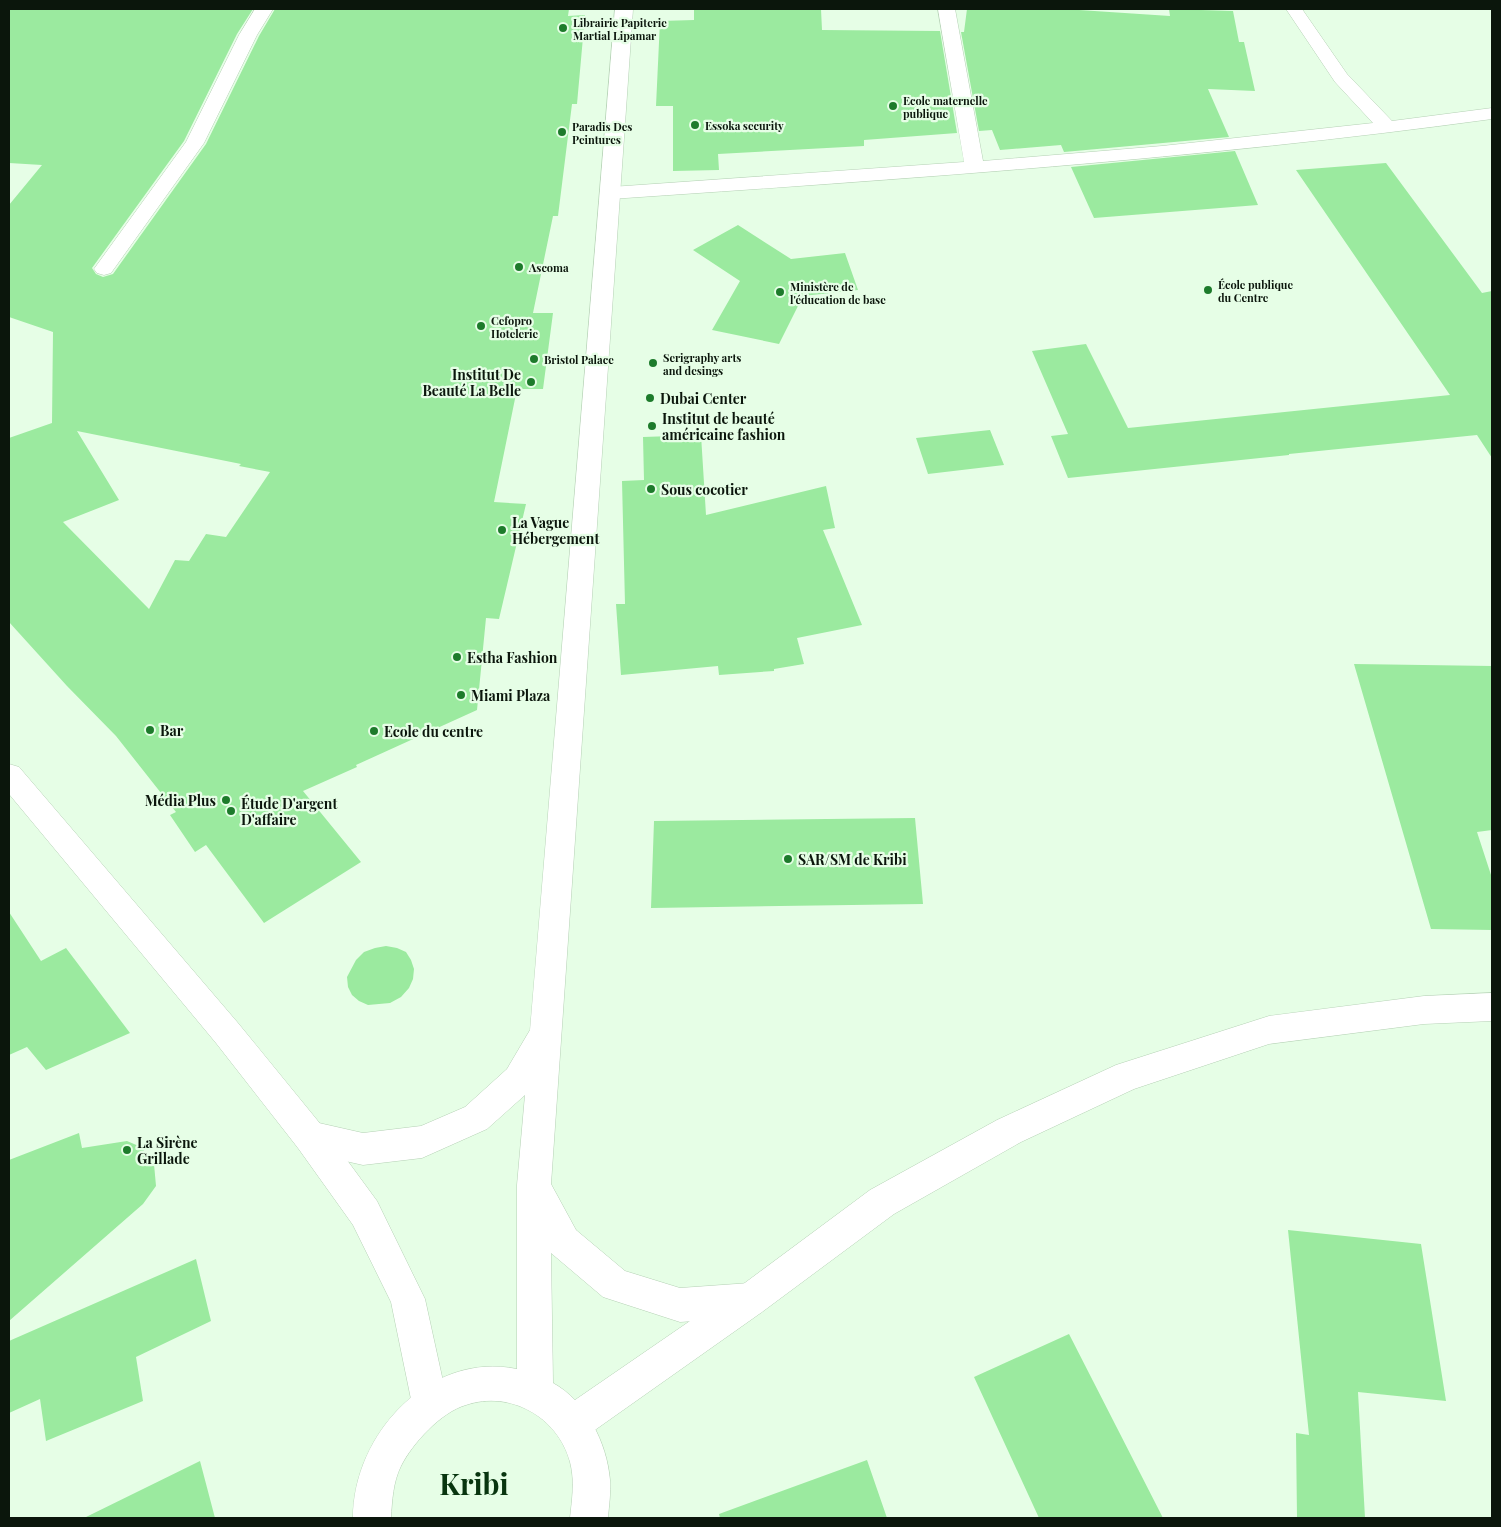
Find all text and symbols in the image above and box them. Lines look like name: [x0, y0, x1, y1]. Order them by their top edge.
place label: Librairie Papiterie Martial Lipamar: [573, 15, 667, 43]
marker: Librairie Papiterie Martial Lipamar: [557, 22, 569, 34]
place label: Ecole maternelle publique: [903, 93, 988, 121]
marker: Ecole maternelle publique: [887, 100, 899, 112]
place label: Essoka security: [705, 118, 784, 133]
place label: Paradis Des Peintures: [572, 119, 632, 147]
marker: Essoka security: [689, 119, 701, 131]
marker: Paradis Des Peintures: [556, 126, 568, 138]
place label: Ascoma: [528, 260, 569, 275]
marker: Ascoma: [513, 261, 525, 273]
place label: École publique du Centre: [1218, 277, 1294, 305]
place label: Ministère de l'éducation de base: [790, 279, 886, 307]
marker: École publique du Centre: [1202, 284, 1214, 296]
marker: Ministère de l'éducation de base: [774, 286, 786, 298]
place label: Cefopro Hotelerie: [491, 313, 539, 341]
marker: Cefopro Hotelerie: [475, 320, 487, 332]
place label: Serigraphy arts and desings: [663, 350, 741, 378]
place label: Bristol Palace: [544, 352, 614, 367]
marker: Bristol Palace: [528, 353, 540, 365]
marker: Serigraphy arts and desings: [647, 357, 659, 369]
place label: Institut De Beauté La Belle: [422, 365, 521, 400]
marker: Institut De Beauté La Belle: [525, 376, 537, 388]
place label: Dubai Center: [660, 389, 747, 408]
marker: Dubai Center: [644, 392, 656, 404]
place label: Institut de beauté américaine fashion: [662, 409, 786, 444]
marker: Institut de beauté américaine fashion: [646, 420, 658, 432]
place label: Sous cocotier: [661, 480, 748, 499]
marker: Sous cocotier: [645, 483, 657, 495]
place label: La Vague Hébergement: [512, 513, 599, 548]
marker: La Vague Hébergement: [496, 524, 508, 536]
place label: Estha Fashion: [467, 648, 558, 667]
marker: Estha Fashion: [451, 651, 463, 663]
place label: Miami Plaza: [471, 686, 551, 705]
marker: Miami Plaza: [455, 689, 467, 701]
place label: Bar: [160, 721, 184, 740]
place label: Ecole du centre: [384, 722, 483, 741]
marker: Bar: [144, 724, 156, 736]
marker: Ecole du centre: [368, 725, 380, 737]
place label: Média Plus: [145, 791, 216, 810]
marker: Média Plus: [220, 794, 232, 806]
place label: Étude D'argent D'affaire: [241, 794, 337, 829]
marker: Étude D'argent D'affaire: [225, 805, 237, 817]
place label: SAR/SM de Kribi: [798, 850, 907, 869]
marker: SAR/SM de Kribi: [782, 853, 794, 865]
place label: La Sirène Grillade: [137, 1133, 198, 1168]
marker: La Sirène Grillade: [121, 1144, 133, 1156]
district label: Kribi: [439, 1464, 509, 1502]

